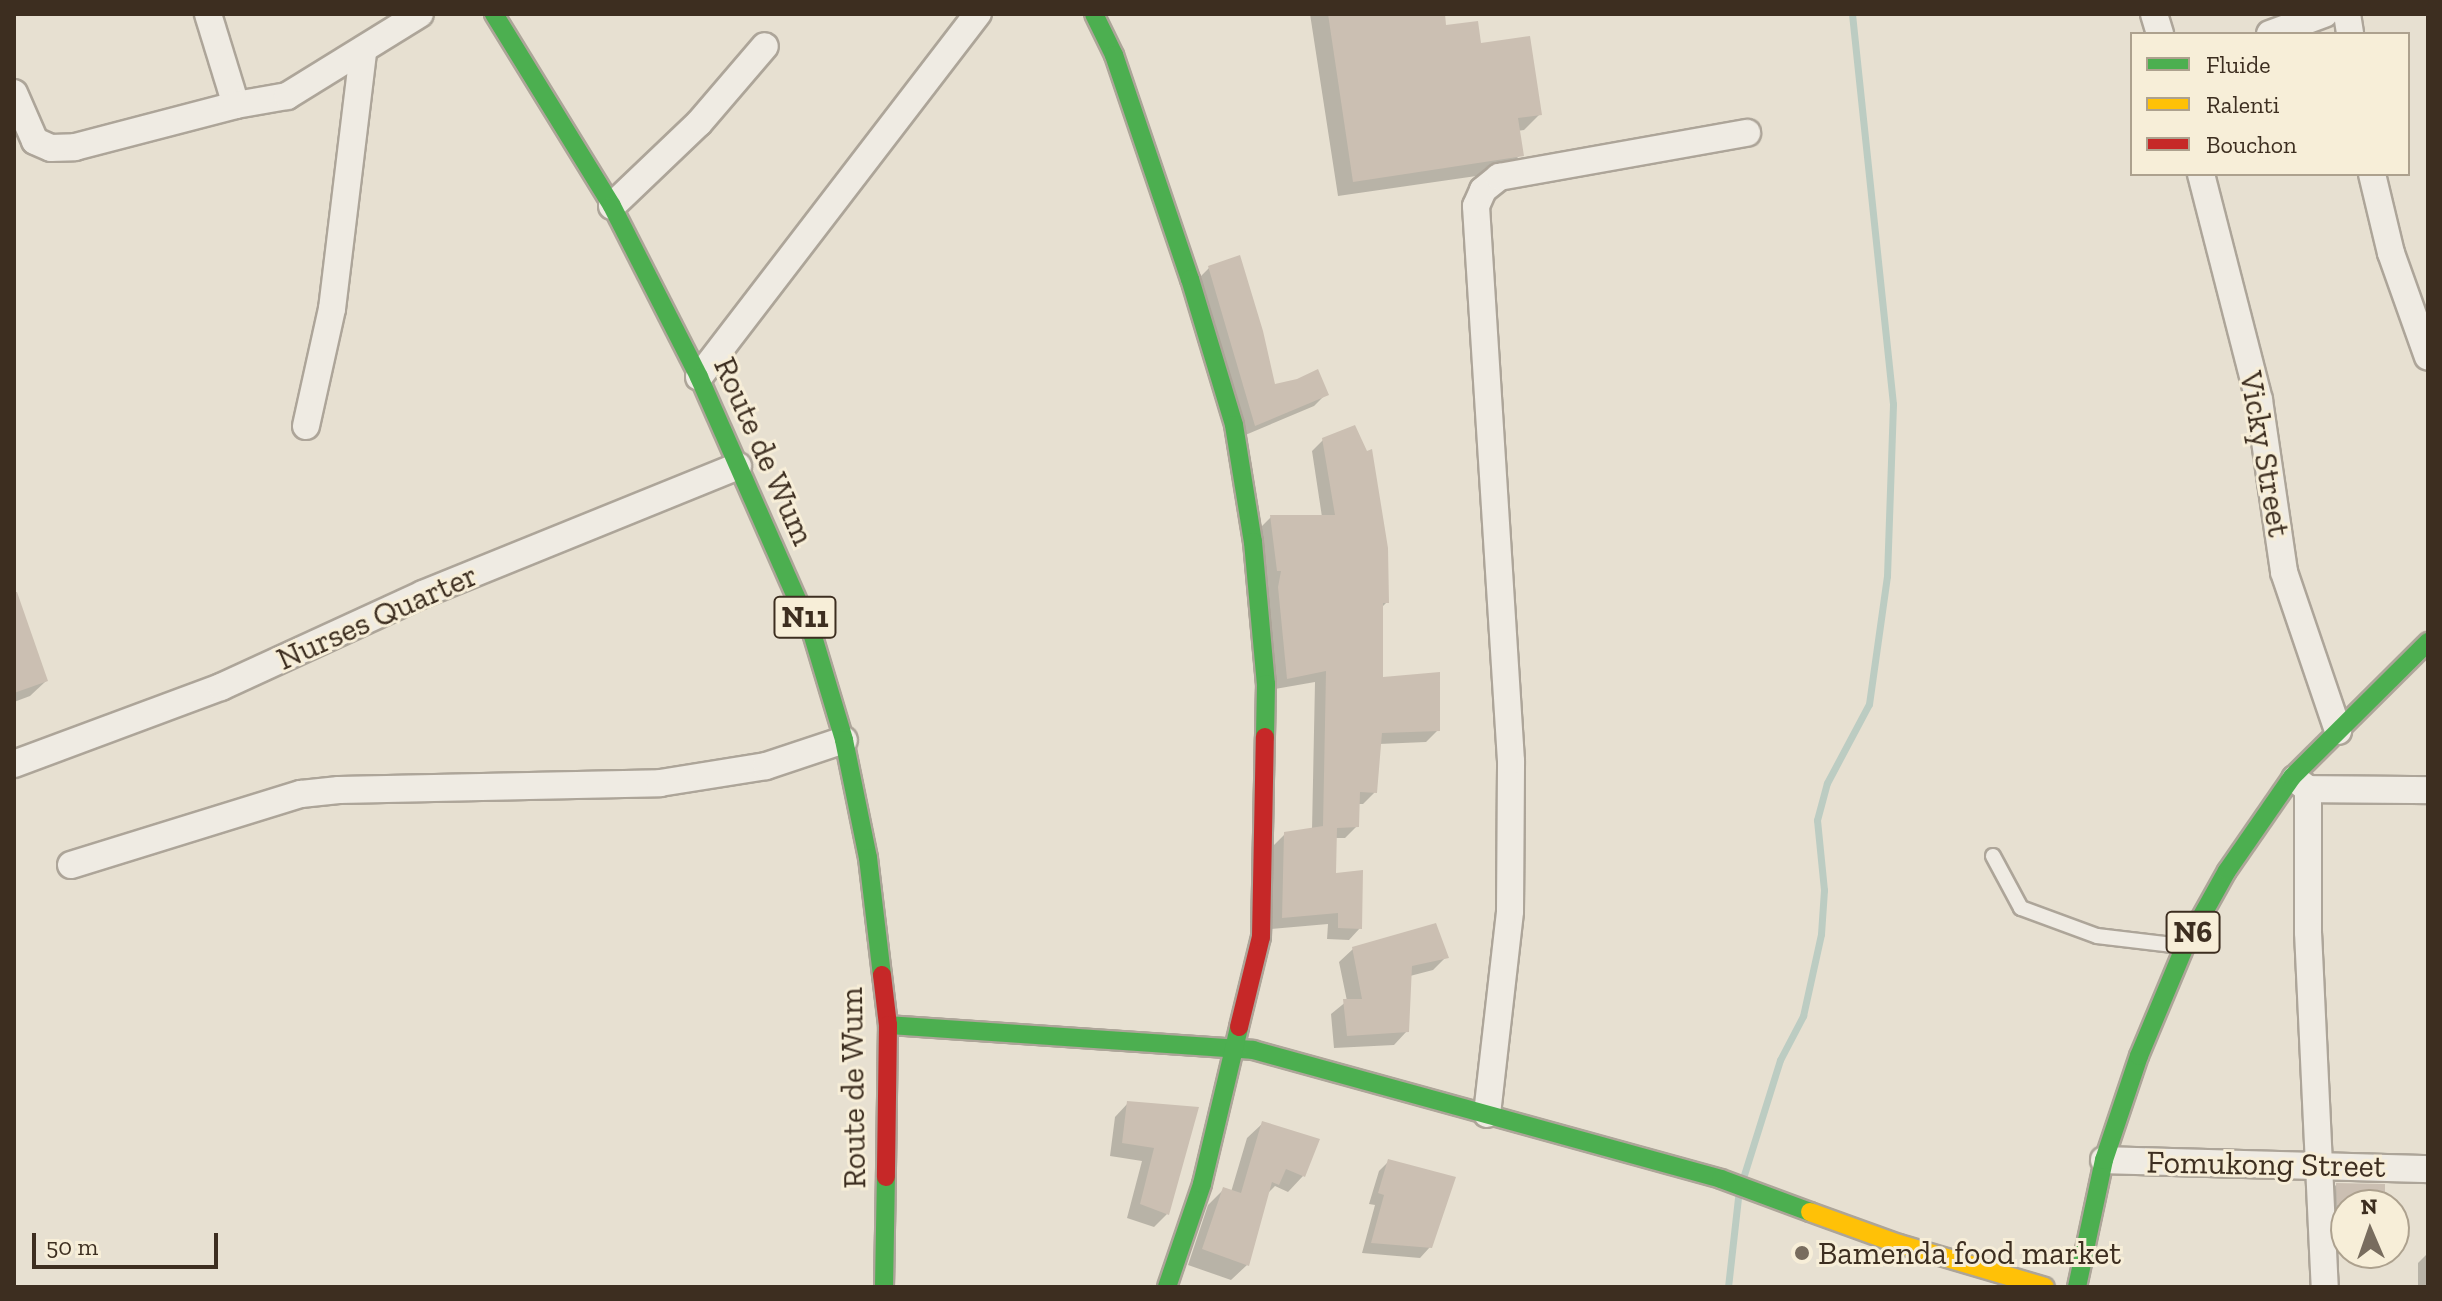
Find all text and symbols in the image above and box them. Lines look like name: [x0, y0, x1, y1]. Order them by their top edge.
legend: [2130, 32, 2410, 176]
text: Fluide: [2206, 50, 2270, 79]
text: Ralenti: [2206, 90, 2279, 119]
text: Bouchon: [2206, 130, 2297, 159]
street label: Route de Wum: [705, 351, 823, 551]
street label: Vicky Street: [2231, 368, 2299, 540]
street label: Nurses Quarter: [271, 556, 483, 678]
road number: N11: [773, 591, 837, 643]
road number: N6: [2165, 906, 2221, 958]
street label: Route de Wum: [832, 987, 874, 1189]
street label: Fomukong Street: [2146, 1143, 2386, 1185]
north arrow: [2330, 1189, 2410, 1269]
text: N: [2360, 1193, 2378, 1220]
scale bar: [36, 1217, 222, 1267]
text: 50 m: [46, 1232, 98, 1261]
place label: Bamenda food market: [1818, 1234, 2121, 1272]
marker: Bamenda food market: [1793, 1244, 1811, 1262]

